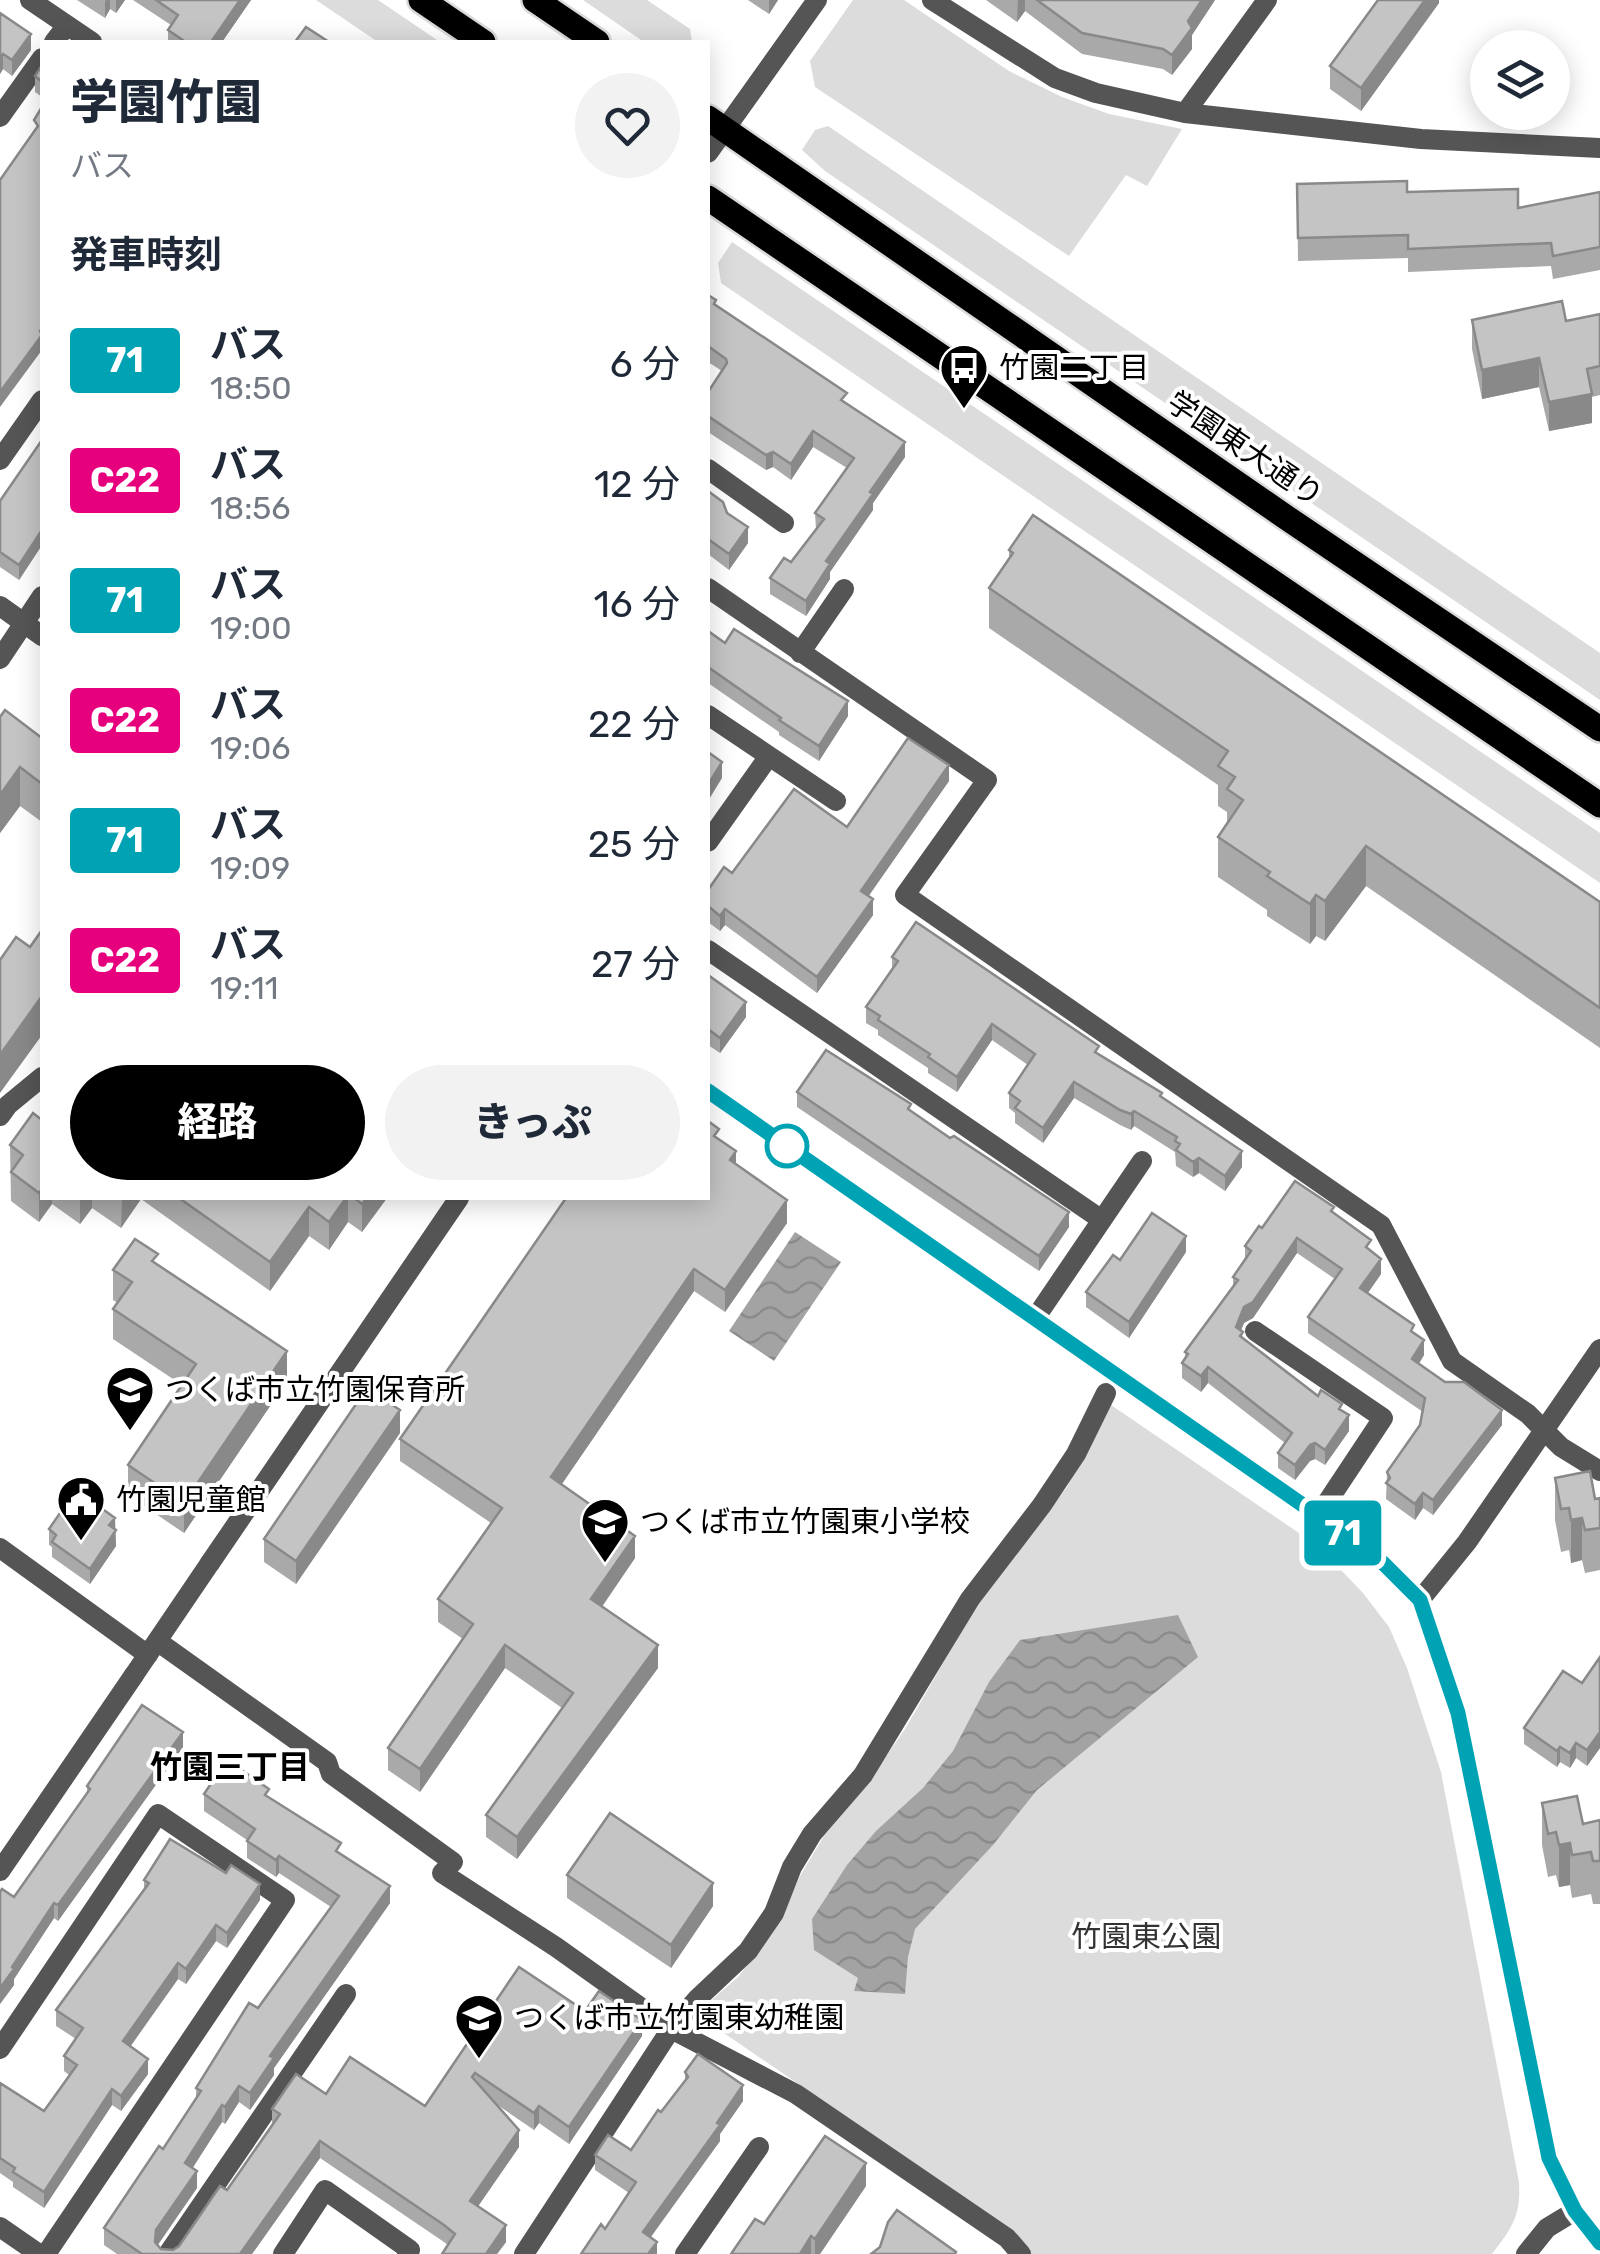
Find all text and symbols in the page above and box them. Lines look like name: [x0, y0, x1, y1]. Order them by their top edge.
map controls: [1470, 30, 1570, 130]
button: layers: [1470, 30, 1570, 130]
button: heart: [575, 73, 680, 178]
text: 学園竹園: [70, 74, 262, 131]
text: バス: [70, 147, 134, 185]
text: 発車時刻: [70, 232, 222, 278]
text: バス: [210, 322, 286, 368]
text: 71: [106, 339, 144, 381]
text: 6 分: [610, 341, 680, 387]
bus stop icon: 竹園二丁目: [938, 342, 990, 410]
place label: 竹園二丁目: [999, 350, 1149, 386]
text: 18:50: [210, 369, 292, 407]
street label: 学園東大通り: [1160, 384, 1330, 514]
text: バス: [210, 442, 286, 488]
text: C22: [90, 459, 160, 501]
text: 12 分: [594, 461, 680, 507]
text: 18:56: [210, 489, 291, 527]
text: バス: [210, 562, 286, 608]
text: 71: [106, 579, 144, 621]
text: 16 分: [594, 581, 680, 627]
text: 19:00: [210, 609, 292, 647]
text: バス: [210, 682, 286, 728]
text: C22: [90, 699, 160, 741]
text: 22 分: [588, 701, 680, 747]
text: 19:06: [210, 729, 291, 767]
text: バス: [210, 802, 286, 848]
text: 71: [106, 819, 144, 861]
text: 25 分: [588, 821, 680, 867]
text: 19:09: [210, 849, 290, 887]
text: バス: [210, 922, 286, 968]
text: C22: [90, 939, 160, 981]
text: 27 分: [591, 941, 680, 987]
text: 19:11: [210, 969, 278, 1007]
button: 経路: [70, 1065, 365, 1180]
button: きっぷ: [385, 1065, 680, 1180]
unlabelled marker: [766, 1125, 808, 1167]
school or university icon: つくば市立竹園保育所: [104, 1364, 156, 1432]
place label: つくば市立竹園保育所: [165, 1372, 465, 1408]
public building icon: 竹園児童館: [55, 1474, 107, 1542]
place label: 竹園児童館: [116, 1482, 266, 1518]
school or university icon: つくば市立竹園東小学校: [579, 1496, 631, 1564]
line badge: 71: [1298, 1500, 1388, 1566]
place label: つくば市立竹園東小学校: [640, 1504, 970, 1540]
text: 71: [1324, 1512, 1362, 1554]
district label: 竹園三丁目: [150, 1748, 310, 1786]
park label: 竹園東公園: [1071, 1919, 1221, 1955]
school or university icon: つくば市立竹園東幼稚園: [453, 1992, 505, 2060]
place label: つくば市立竹園東幼稚園: [514, 2000, 844, 2036]

